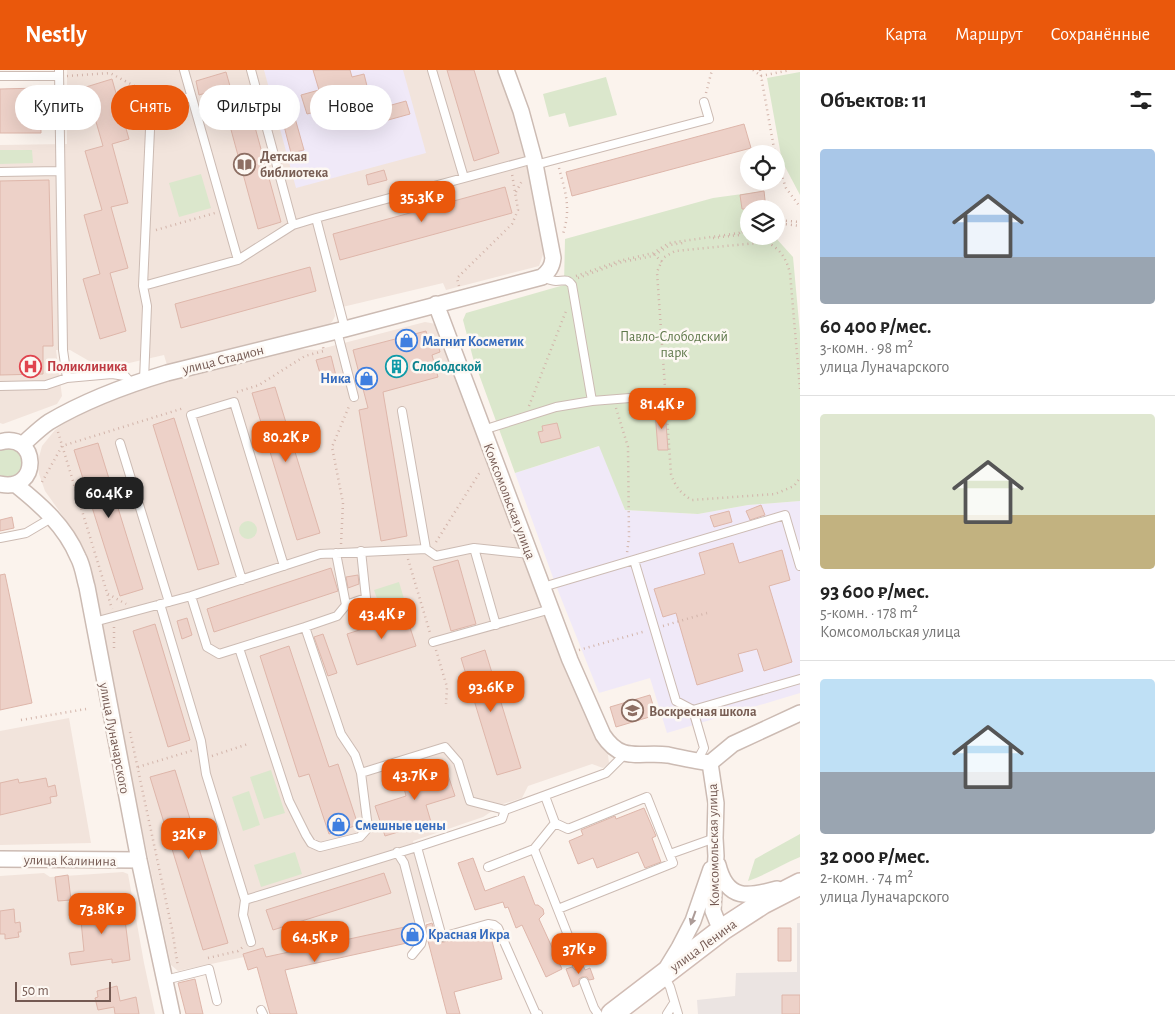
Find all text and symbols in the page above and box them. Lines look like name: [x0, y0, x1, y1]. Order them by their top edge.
text: Nestly: [25, 23, 87, 47]
text: Карта: [885, 26, 927, 44]
text: Маршрут: [955, 26, 1023, 44]
text: Сохранённые: [1051, 26, 1150, 44]
chip: Купить: [15, 85, 101, 130]
chip: Снять: [111, 85, 189, 130]
chip: Фильтры: [199, 85, 300, 130]
chip: Новое: [310, 85, 392, 130]
icon: filters: [1127, 86, 1155, 114]
text: Объектов: 11: [820, 90, 927, 111]
map controls: [740, 145, 785, 245]
button: locate: [740, 145, 785, 190]
place label: Детская библиотека: [260, 150, 329, 180]
library icon: Детская библиотека: [232, 152, 256, 176]
pin: 35.3K ₽: [376, 180, 468, 223]
icon: home: [943, 181, 1033, 271]
text: 35.3K ₽: [400, 189, 444, 205]
button: layers: [740, 200, 785, 245]
text: 60 400 ₽/мес.: [820, 316, 932, 337]
shop icon: Магнит Косметик: [394, 329, 418, 353]
park label: Павло-Слободский парк: [620, 330, 728, 360]
place label: Магнит Косметик: [422, 335, 524, 349]
text: 3-комн. · 98 m²: [820, 340, 913, 356]
street label: улица Стадион: [180, 343, 265, 377]
hospital icon: Поликлиника: [19, 354, 43, 378]
building icon: Слободской: [384, 354, 408, 378]
text: улица Луначарского: [820, 359, 949, 375]
place label: Поликлиника: [47, 360, 128, 374]
place label: Слободской: [412, 360, 482, 374]
shop icon: Ника: [355, 366, 379, 390]
place label: Ника: [320, 372, 351, 386]
pin: 81.4K ₽: [616, 388, 708, 430]
text: 81.4K ₽: [640, 396, 684, 412]
pin: 80.2K ₽: [240, 420, 332, 463]
text: 80.2K ₽: [263, 429, 309, 445]
street label: Комсомольская улица: [480, 441, 538, 562]
icon: home: [943, 447, 1033, 537]
pin: 60.4K ₽: [63, 476, 155, 519]
text: 60.4K ₽: [85, 485, 133, 501]
text: 93 600 ₽/мес.: [820, 581, 929, 602]
pin: 43.4K ₽: [336, 598, 428, 640]
text: 5-комн. · 178 m²: [820, 605, 918, 621]
text: 43.4K ₽: [359, 606, 405, 622]
text: Комсомольская улица: [820, 624, 961, 640]
pin: 93.6K ₽: [445, 670, 537, 713]
text: 93.6K ₽: [468, 679, 514, 695]
street label: улица Луначарского: [96, 680, 132, 795]
school or university icon: Воскресная школа: [621, 699, 645, 723]
place label: Воскресная школа: [649, 705, 757, 719]
icon: home: [943, 712, 1033, 802]
pin: 43.7K ₽: [369, 758, 461, 801]
text: 43.7K ₽: [393, 767, 437, 783]
street label: Комсомольская улица: [706, 783, 722, 907]
shop icon: Смешные цены: [327, 813, 351, 837]
pin: 32K ₽: [154, 818, 224, 860]
place label: Смешные цены: [355, 819, 446, 833]
text: 32K ₽: [172, 826, 206, 842]
text: 32 000 ₽/мес.: [820, 846, 930, 867]
street label: улица Калинина: [23, 853, 117, 869]
text: 2-комн. · 74 m²: [820, 870, 913, 886]
text: улица Луначарского: [820, 889, 949, 905]
pin: 73.8K ₽: [56, 892, 148, 935]
text: 73.8K ₽: [80, 901, 124, 917]
one-way arrow: [689, 911, 697, 926]
street label: улица Ленина: [667, 917, 740, 975]
pin: 64.5K ₽: [269, 920, 361, 963]
shop icon: Красная Икра: [400, 922, 424, 946]
place label: Красная Икра: [428, 928, 510, 942]
text: 64.5K ₽: [292, 929, 338, 945]
pin: 37K ₽: [544, 932, 614, 975]
text: 37K ₽: [562, 941, 596, 957]
scale bar: [15, 979, 111, 1002]
text: 50 m: [22, 984, 49, 998]

